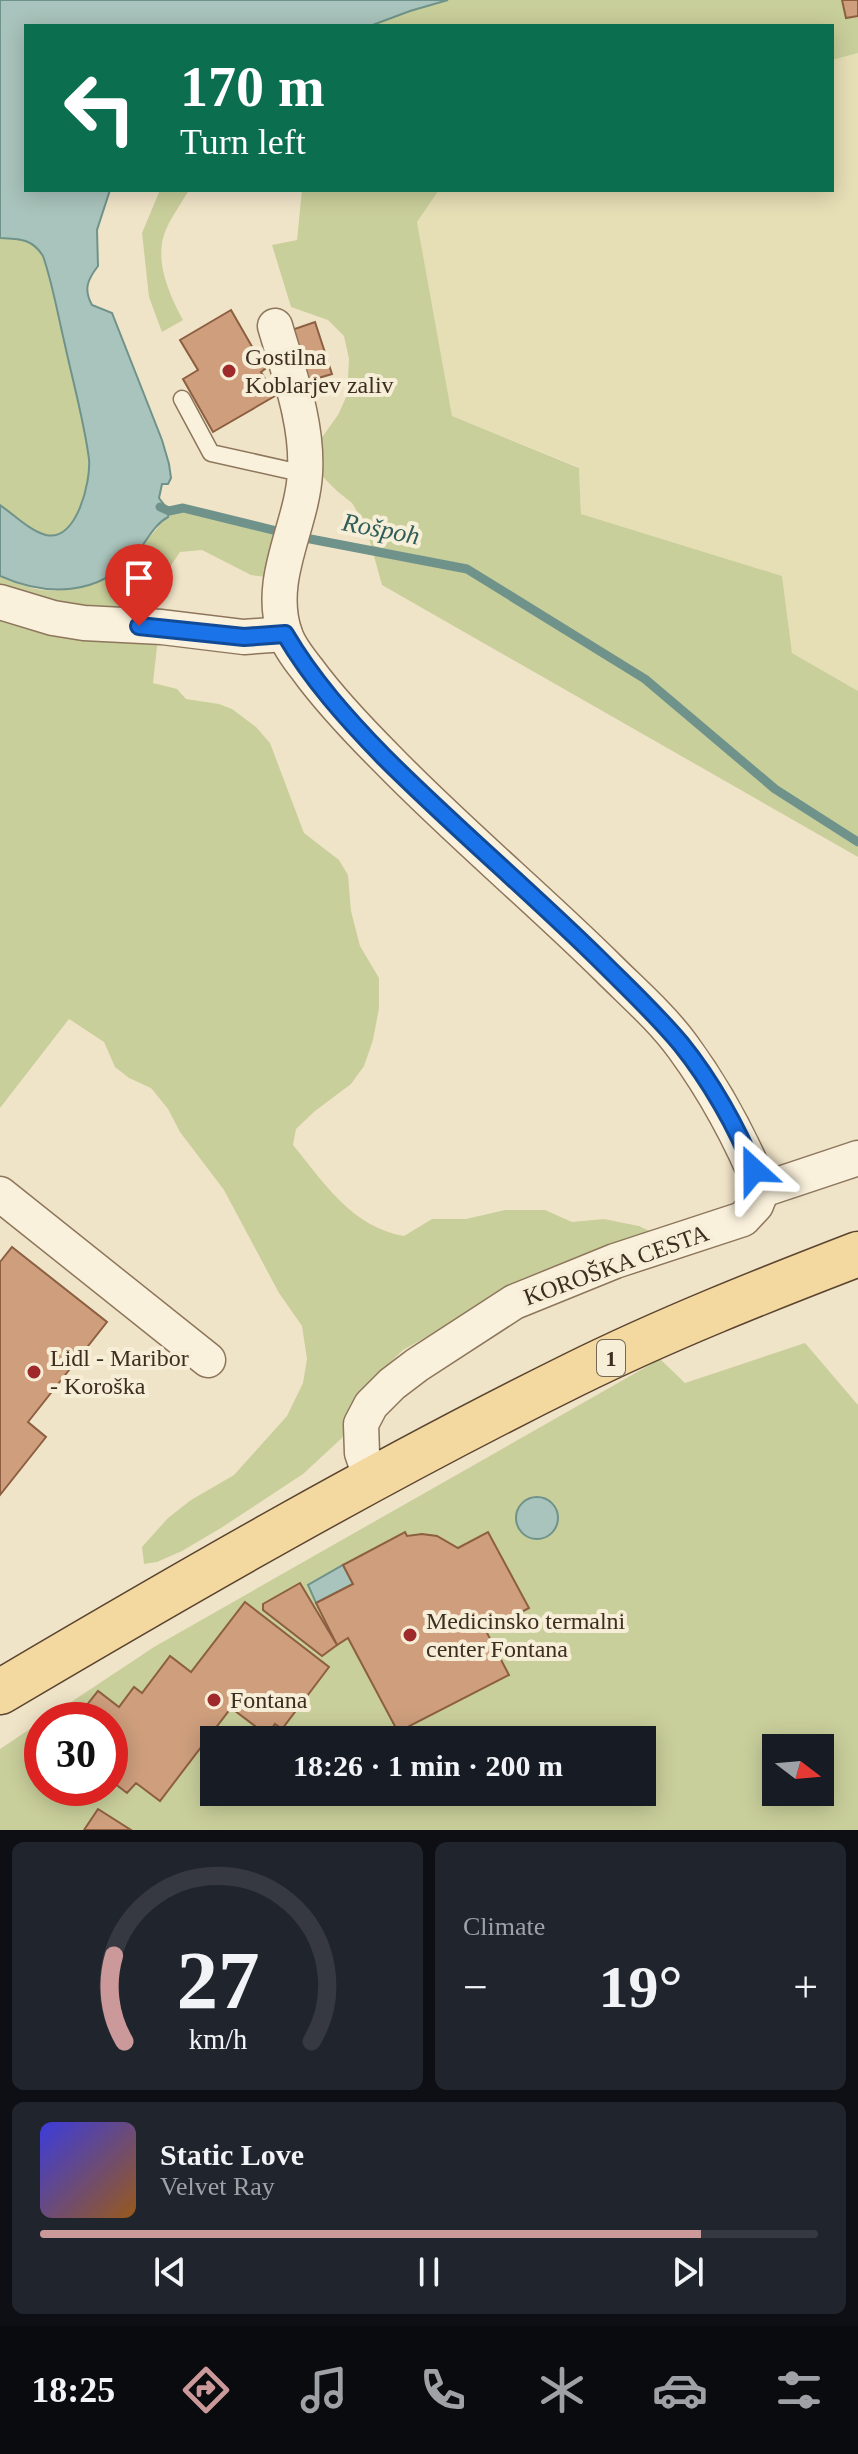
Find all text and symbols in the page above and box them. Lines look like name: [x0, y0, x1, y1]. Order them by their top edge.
icon: left: [48, 56, 152, 160]
text: 170 m: [180, 56, 325, 118]
text: Turn left: [180, 122, 306, 162]
place label: Gostilna Koblarjev zaliv: [245, 344, 394, 398]
marker: Gostilna Koblarjev zaliv: [220, 362, 238, 380]
water label: Rošpoh: [339, 507, 422, 551]
pin: [105, 544, 173, 626]
icon: arrive: [117, 556, 161, 600]
position arrow: [712, 1128, 796, 1212]
street label: KOROŠKA CESTA: [520, 1219, 713, 1311]
road number: 1: [597, 1340, 625, 1376]
place label: Lidl - Maribor - Koroška: [50, 1345, 189, 1399]
marker: Lidl - Maribor - Koroška: [25, 1363, 43, 1381]
place label: Medicinsko termalni center Fontana: [426, 1608, 626, 1662]
marker: Medicinsko termalni center Fontana: [401, 1626, 419, 1644]
place label: Fontana: [230, 1687, 308, 1713]
marker: Fontana: [205, 1691, 223, 1709]
speed limit sign: 30: [24, 1702, 128, 1806]
north arrow: [762, 1734, 834, 1806]
map controls: [762, 1734, 834, 1806]
text: 18:26 · 1 min · 200 m: [293, 1749, 563, 1782]
text: Climate: [463, 1912, 545, 1941]
text: 27: [176, 1934, 259, 2026]
text: 19°: [599, 1954, 683, 2020]
text: −: [463, 1963, 488, 2012]
text: +: [793, 1963, 818, 2012]
text: km/h: [188, 2024, 247, 2055]
text: Static Love: [160, 2138, 304, 2171]
text: Velvet Ray: [160, 2172, 275, 2201]
icon: previous: [148, 2250, 192, 2294]
icon: pause: [407, 2250, 451, 2294]
icon: next: [666, 2250, 710, 2294]
icon: directions: [178, 2362, 234, 2418]
icon: music: [296, 2362, 352, 2418]
icon: phone: [415, 2362, 471, 2418]
icon: climate: [534, 2362, 590, 2418]
icon: car: [652, 2362, 708, 2418]
icon: filters: [771, 2362, 827, 2418]
text: 18:25: [31, 2370, 115, 2410]

